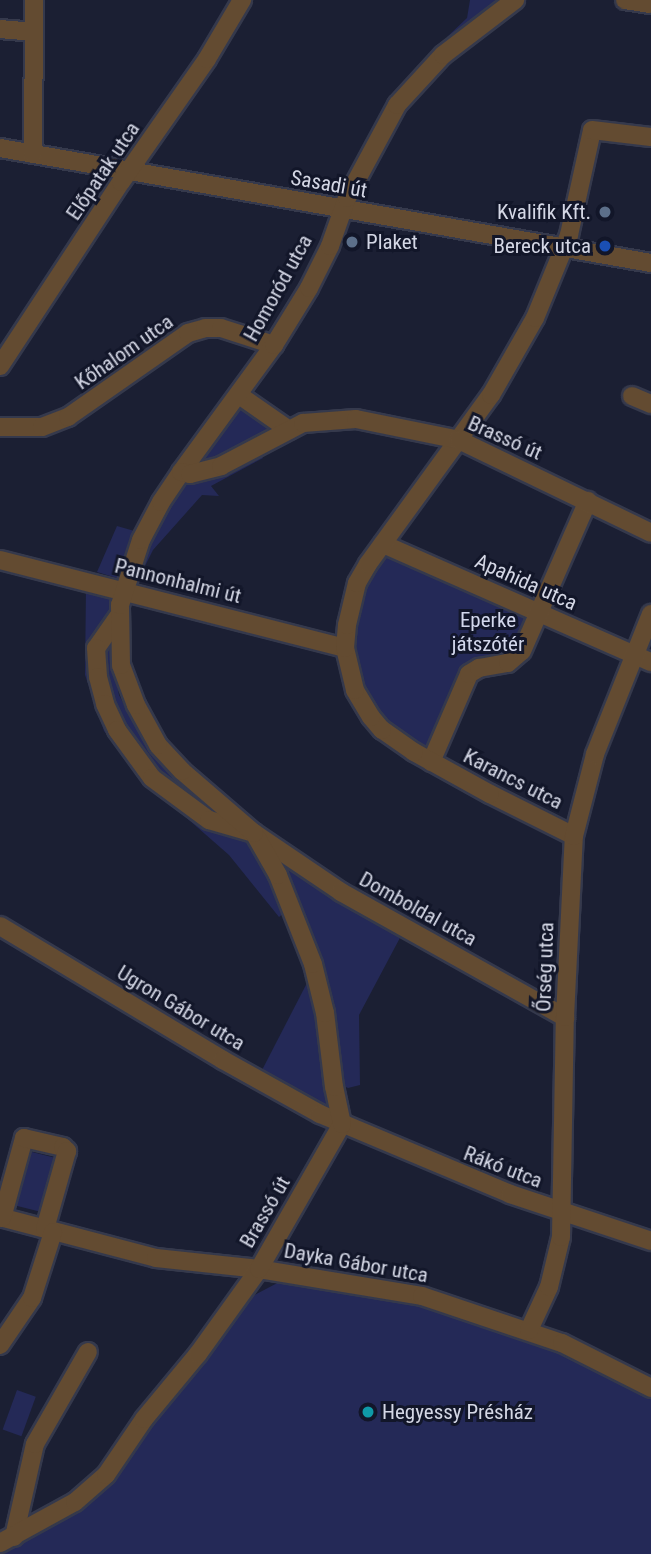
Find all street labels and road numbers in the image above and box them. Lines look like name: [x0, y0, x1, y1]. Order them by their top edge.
street label: Előpatak utca: [61, 117, 145, 225]
street label: Sasadi út: [289, 165, 369, 203]
street label: Homoród utca: [238, 230, 318, 346]
street label: Kőhalom utca: [70, 309, 178, 395]
street label: Brassó út: [464, 411, 546, 465]
street label: Apahida utca: [471, 548, 581, 616]
street label: Pannonhalmi út: [112, 553, 244, 609]
street label: Karancs utca: [459, 743, 567, 815]
street label: Domboldal utca: [355, 866, 481, 952]
street label: Őrség utca: [531, 922, 559, 1012]
street label: Ugron Gábor utca: [113, 960, 249, 1056]
street label: Rákó utca: [460, 1141, 546, 1193]
street label: Brassó út: [234, 1172, 296, 1252]
street label: Dayka Gábor utca: [282, 1238, 430, 1288]

